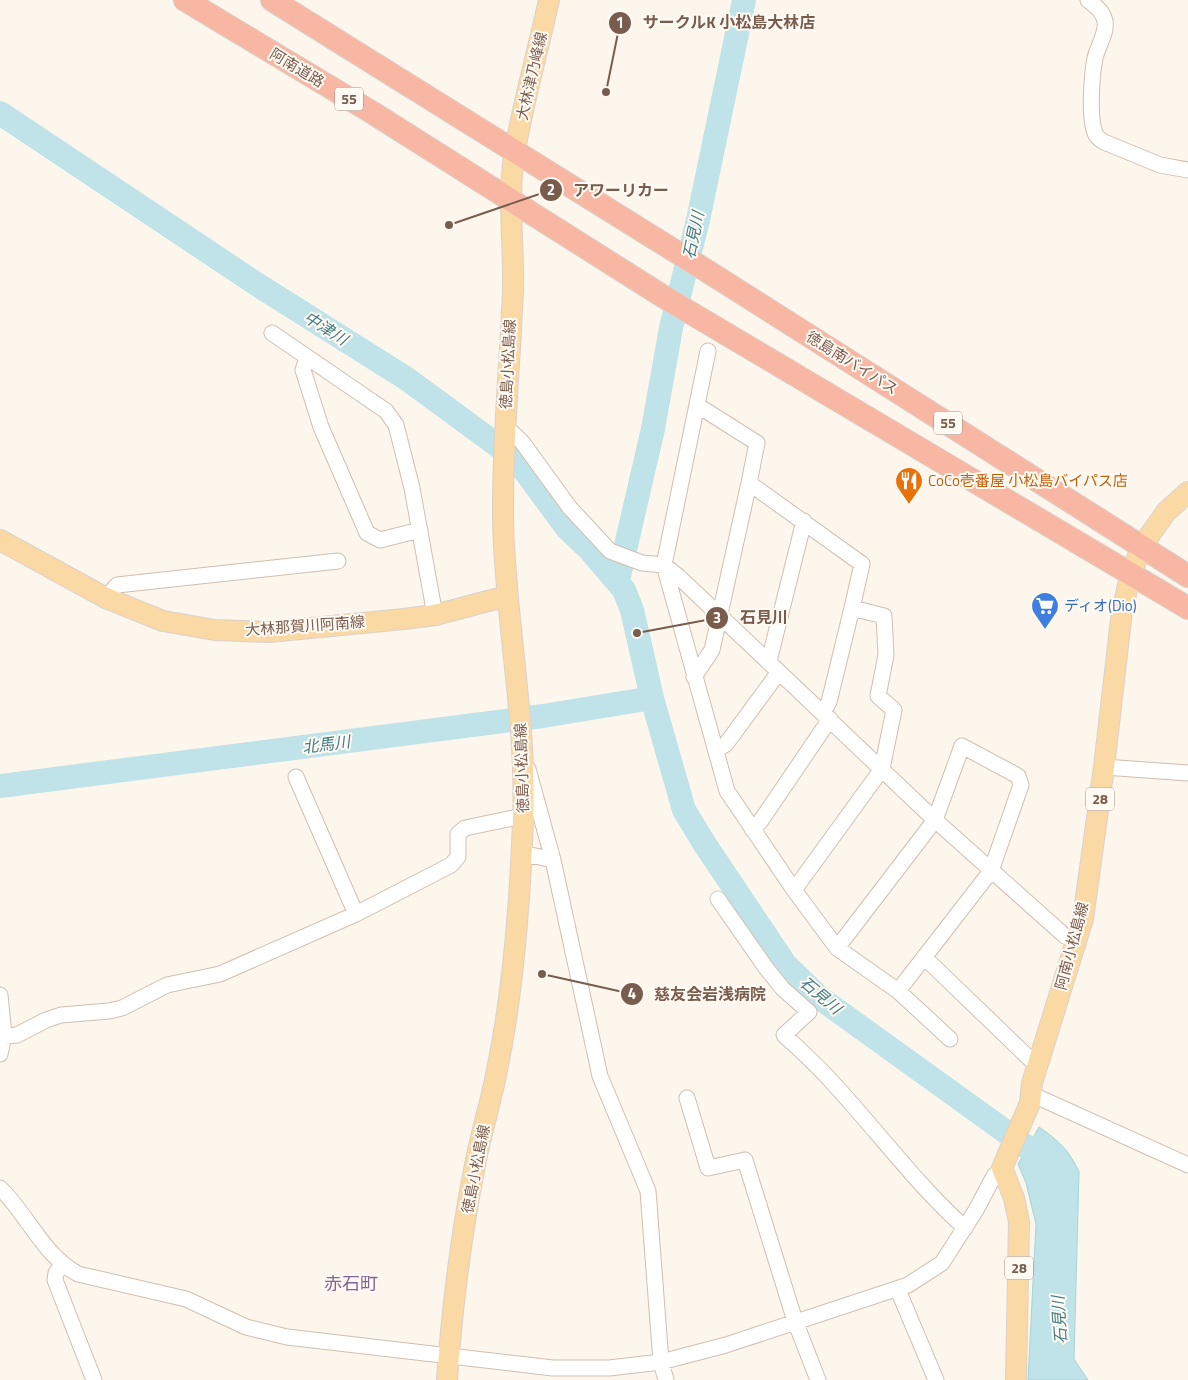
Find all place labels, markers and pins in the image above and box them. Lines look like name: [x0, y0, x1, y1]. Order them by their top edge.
callout: サークルK 小松島大林店: [607, 7, 825, 38]
callout: アワーリカー: [538, 174, 679, 205]
restaurant icon: CoCo壱番屋 小松島バイパス店: [894, 466, 924, 505]
place label: CoCo壱番屋 小松島バイパス店: [928, 469, 1128, 492]
supermarket icon: ディオ(Dio): [1030, 591, 1060, 630]
place label: ディオ(Dio): [1064, 594, 1137, 617]
callout: 石見川: [705, 602, 798, 633]
callout: 慈友会岩浅病院: [619, 978, 776, 1009]

